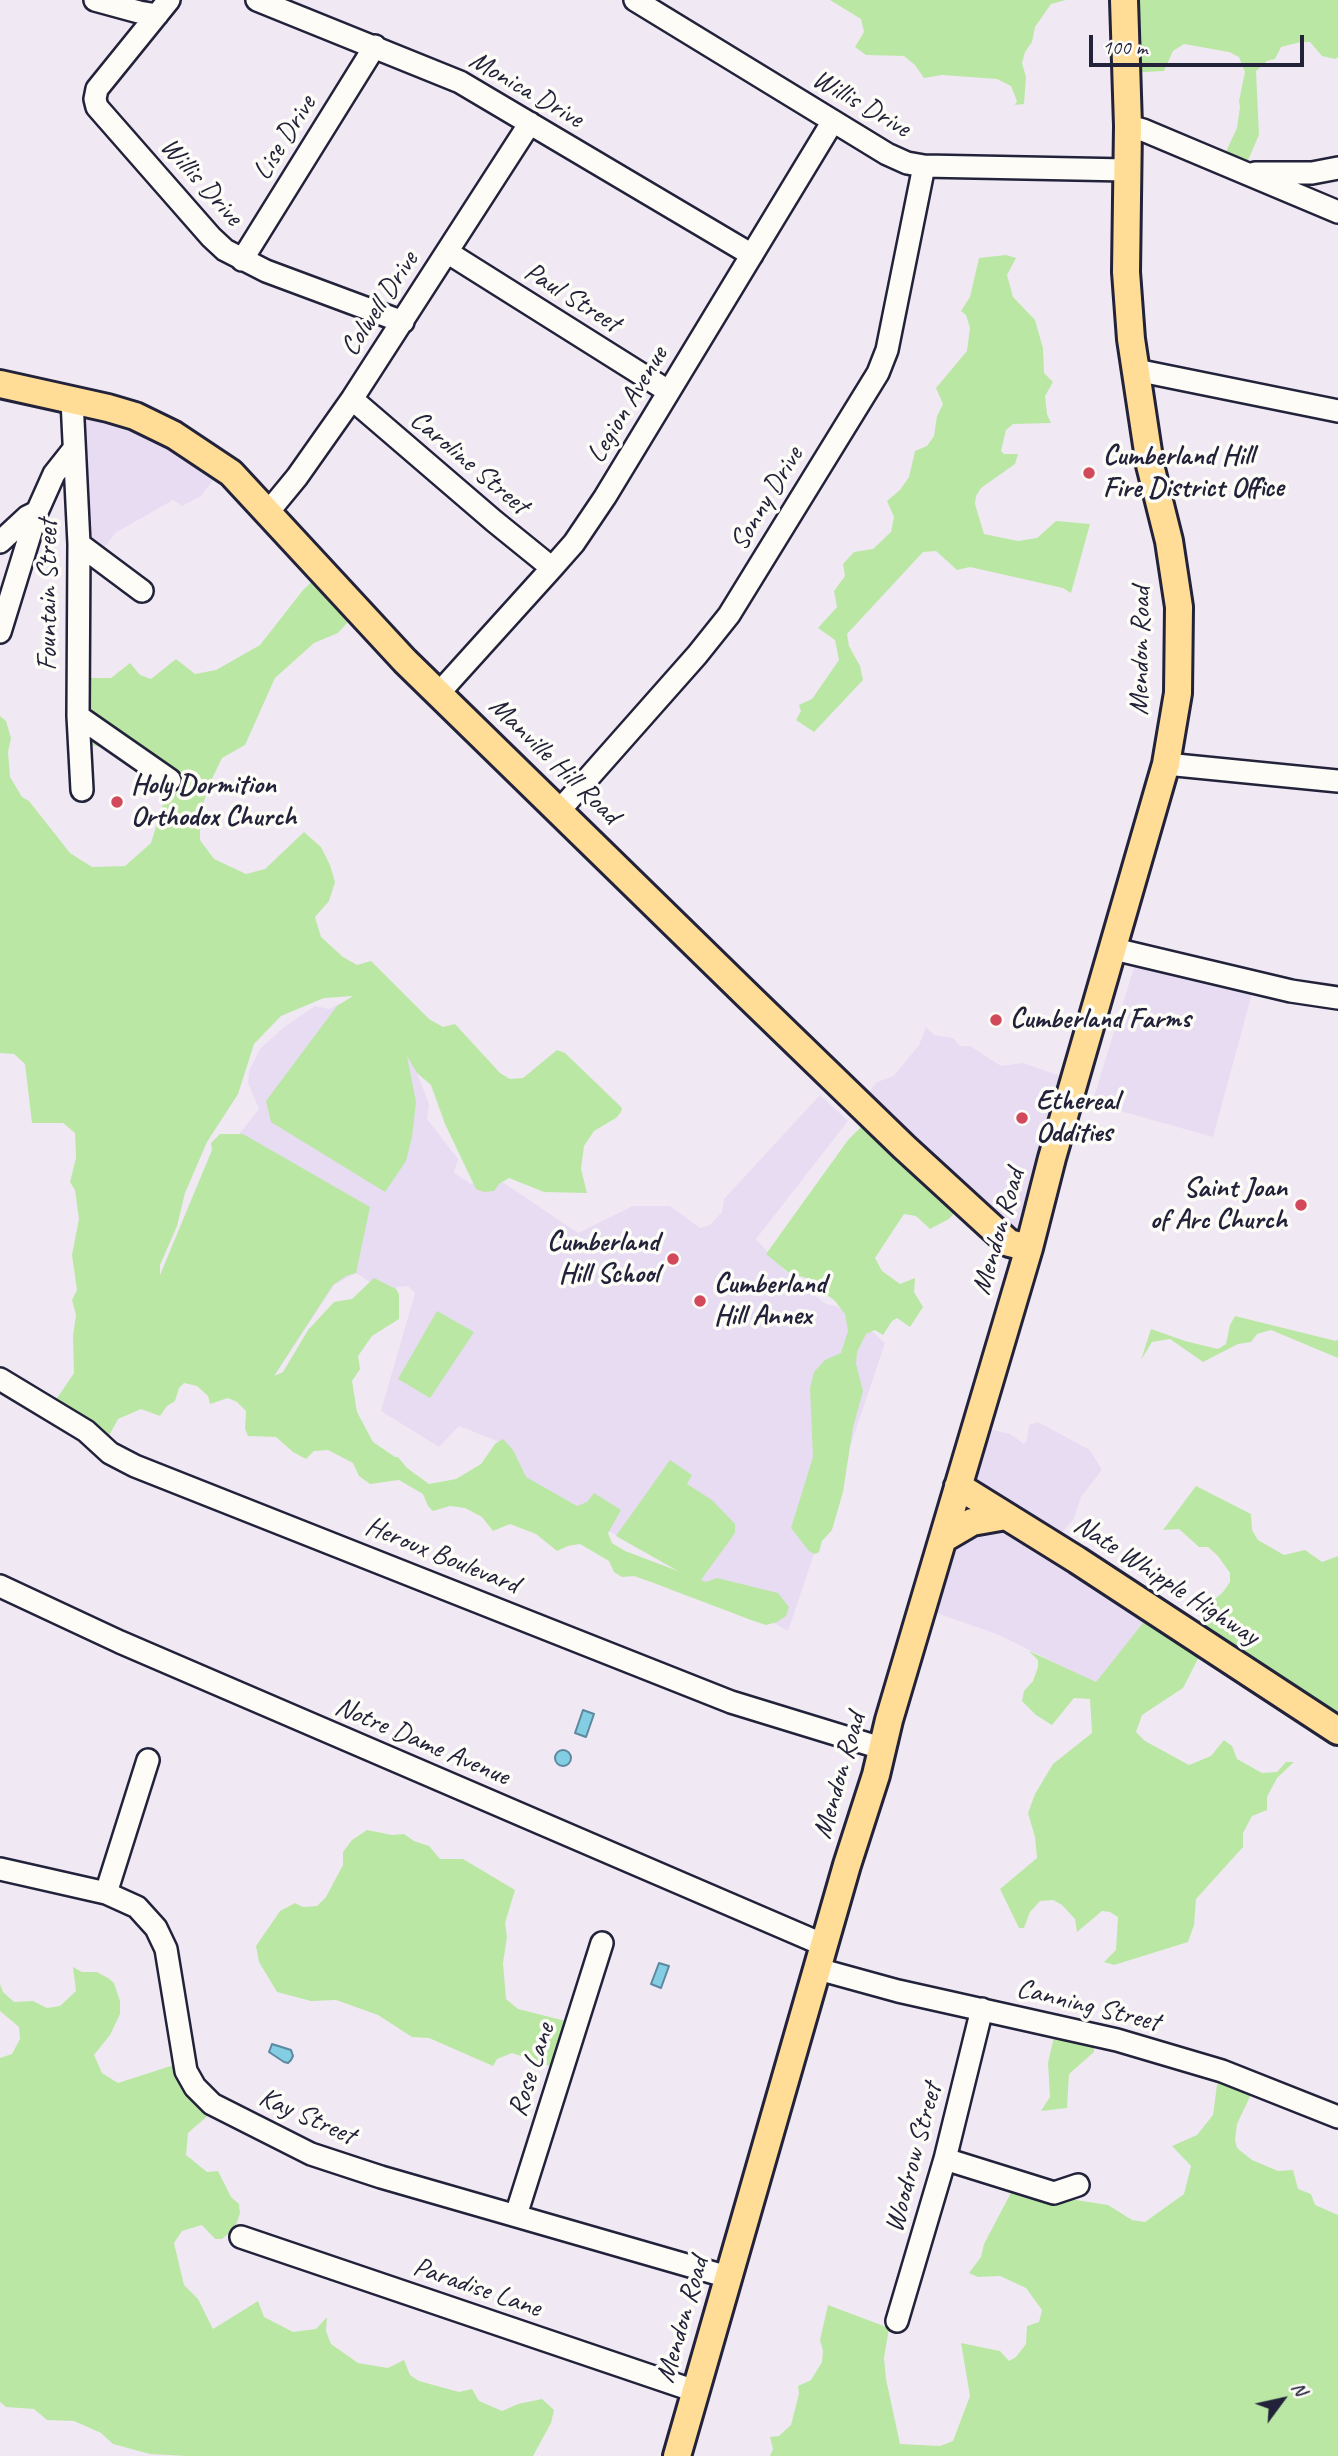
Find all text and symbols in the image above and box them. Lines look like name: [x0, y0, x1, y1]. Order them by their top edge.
scale bar: [1093, 21, 1308, 65]
text: 100 m: [1102, 34, 1147, 60]
street label: Monica Drive: [463, 44, 589, 136]
street label: Willis Drive: [806, 63, 916, 145]
street label: Lise Drive: [246, 90, 324, 186]
street label: Willis Drive: [153, 131, 249, 233]
street label: Colwell Drive: [334, 245, 426, 363]
street label: Paul Street: [518, 255, 626, 341]
street label: Legion Avenue: [580, 341, 676, 469]
street label: Caroline Street: [403, 404, 535, 522]
place label: Cumberland Hill Fire District Office: [1103, 440, 1283, 506]
street label: Sonny Drive: [723, 441, 811, 557]
marker: Cumberland Hill Fire District Office: [1081, 465, 1097, 481]
street label: Fountain Street: [32, 519, 66, 671]
street label: Mendon Road: [1123, 586, 1159, 716]
street label: Manville Hill Road: [481, 690, 627, 832]
place label: Holy Dormition Orthodox Church: [131, 769, 296, 835]
marker: Holy Dormition Orthodox Church: [109, 794, 125, 810]
place label: Cumberland Farms: [1010, 1003, 1191, 1037]
marker: Cumberland Farms: [988, 1012, 1004, 1028]
place label: Ethereal Oddities: [1036, 1085, 1119, 1151]
marker: Ethereal Oddities: [1014, 1110, 1030, 1126]
street label: Mendon Road: [965, 1165, 1033, 1299]
place label: Saint Joan of Arc Church: [1150, 1172, 1287, 1238]
marker: Saint Joan of Arc Church: [1293, 1197, 1309, 1213]
place label: Cumberland Hill School: [547, 1226, 659, 1292]
marker: Cumberland Hill School: [665, 1251, 681, 1267]
place label: Cumberland Hill Annex: [714, 1268, 826, 1334]
marker: Cumberland Hill Annex: [692, 1293, 708, 1309]
street label: Nate Whipple Highway: [1067, 1509, 1265, 1653]
street label: Heroux Boulevard: [360, 1510, 524, 1602]
street label: Notre Dame Avenue: [330, 1690, 514, 1794]
street label: Mendon Road: [806, 1709, 874, 1843]
street label: Canning Street: [1013, 1972, 1163, 2040]
street label: Rose Lane: [501, 2019, 563, 2121]
street label: Woodrow Street: [878, 2080, 950, 2236]
street label: Kay Street: [254, 2081, 360, 2153]
street label: Paradise Lane: [409, 2250, 545, 2326]
street label: Mendon Road: [649, 2253, 717, 2387]
north arrow: [1247, 2365, 1317, 2435]
text: N: [1286, 2377, 1313, 2400]

